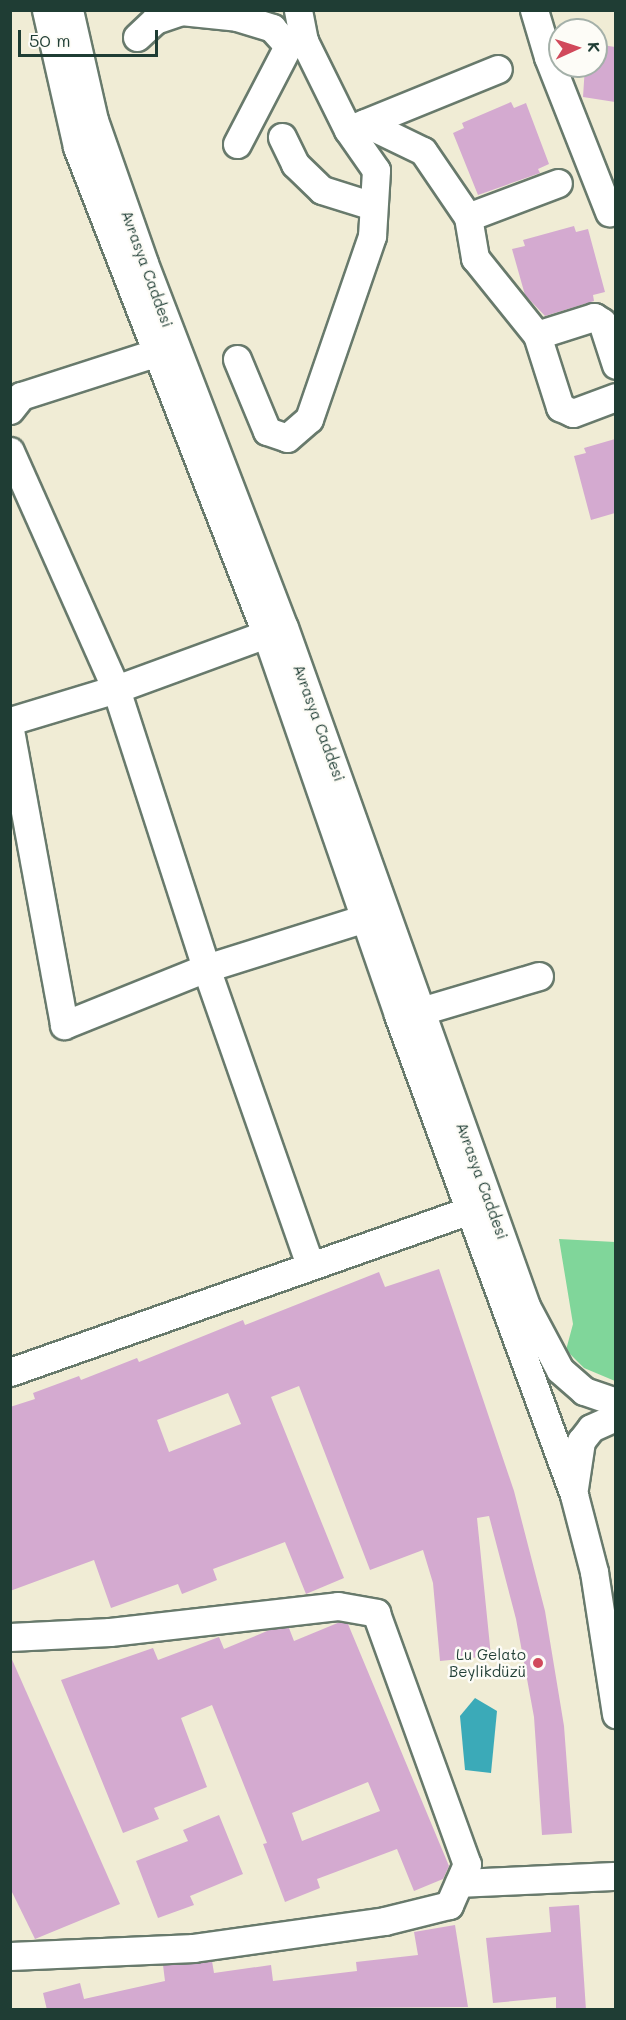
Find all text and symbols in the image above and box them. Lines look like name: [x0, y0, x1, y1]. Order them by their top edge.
scale bar: [21, 18, 160, 56]
north arrow: [548, 18, 608, 78]
text: 50 m: [29, 28, 71, 52]
text: K: [584, 41, 605, 53]
street label: Avrasya Caddesi: [117, 208, 177, 330]
street label: Avrasya Caddesi: [289, 662, 349, 784]
street label: Avrasya Caddesi: [452, 1120, 512, 1242]
place label: Lu Gelato Beylikdüzü: [449, 1645, 526, 1680]
marker: Lu Gelato Beylikdüzü: [531, 1656, 545, 1670]

